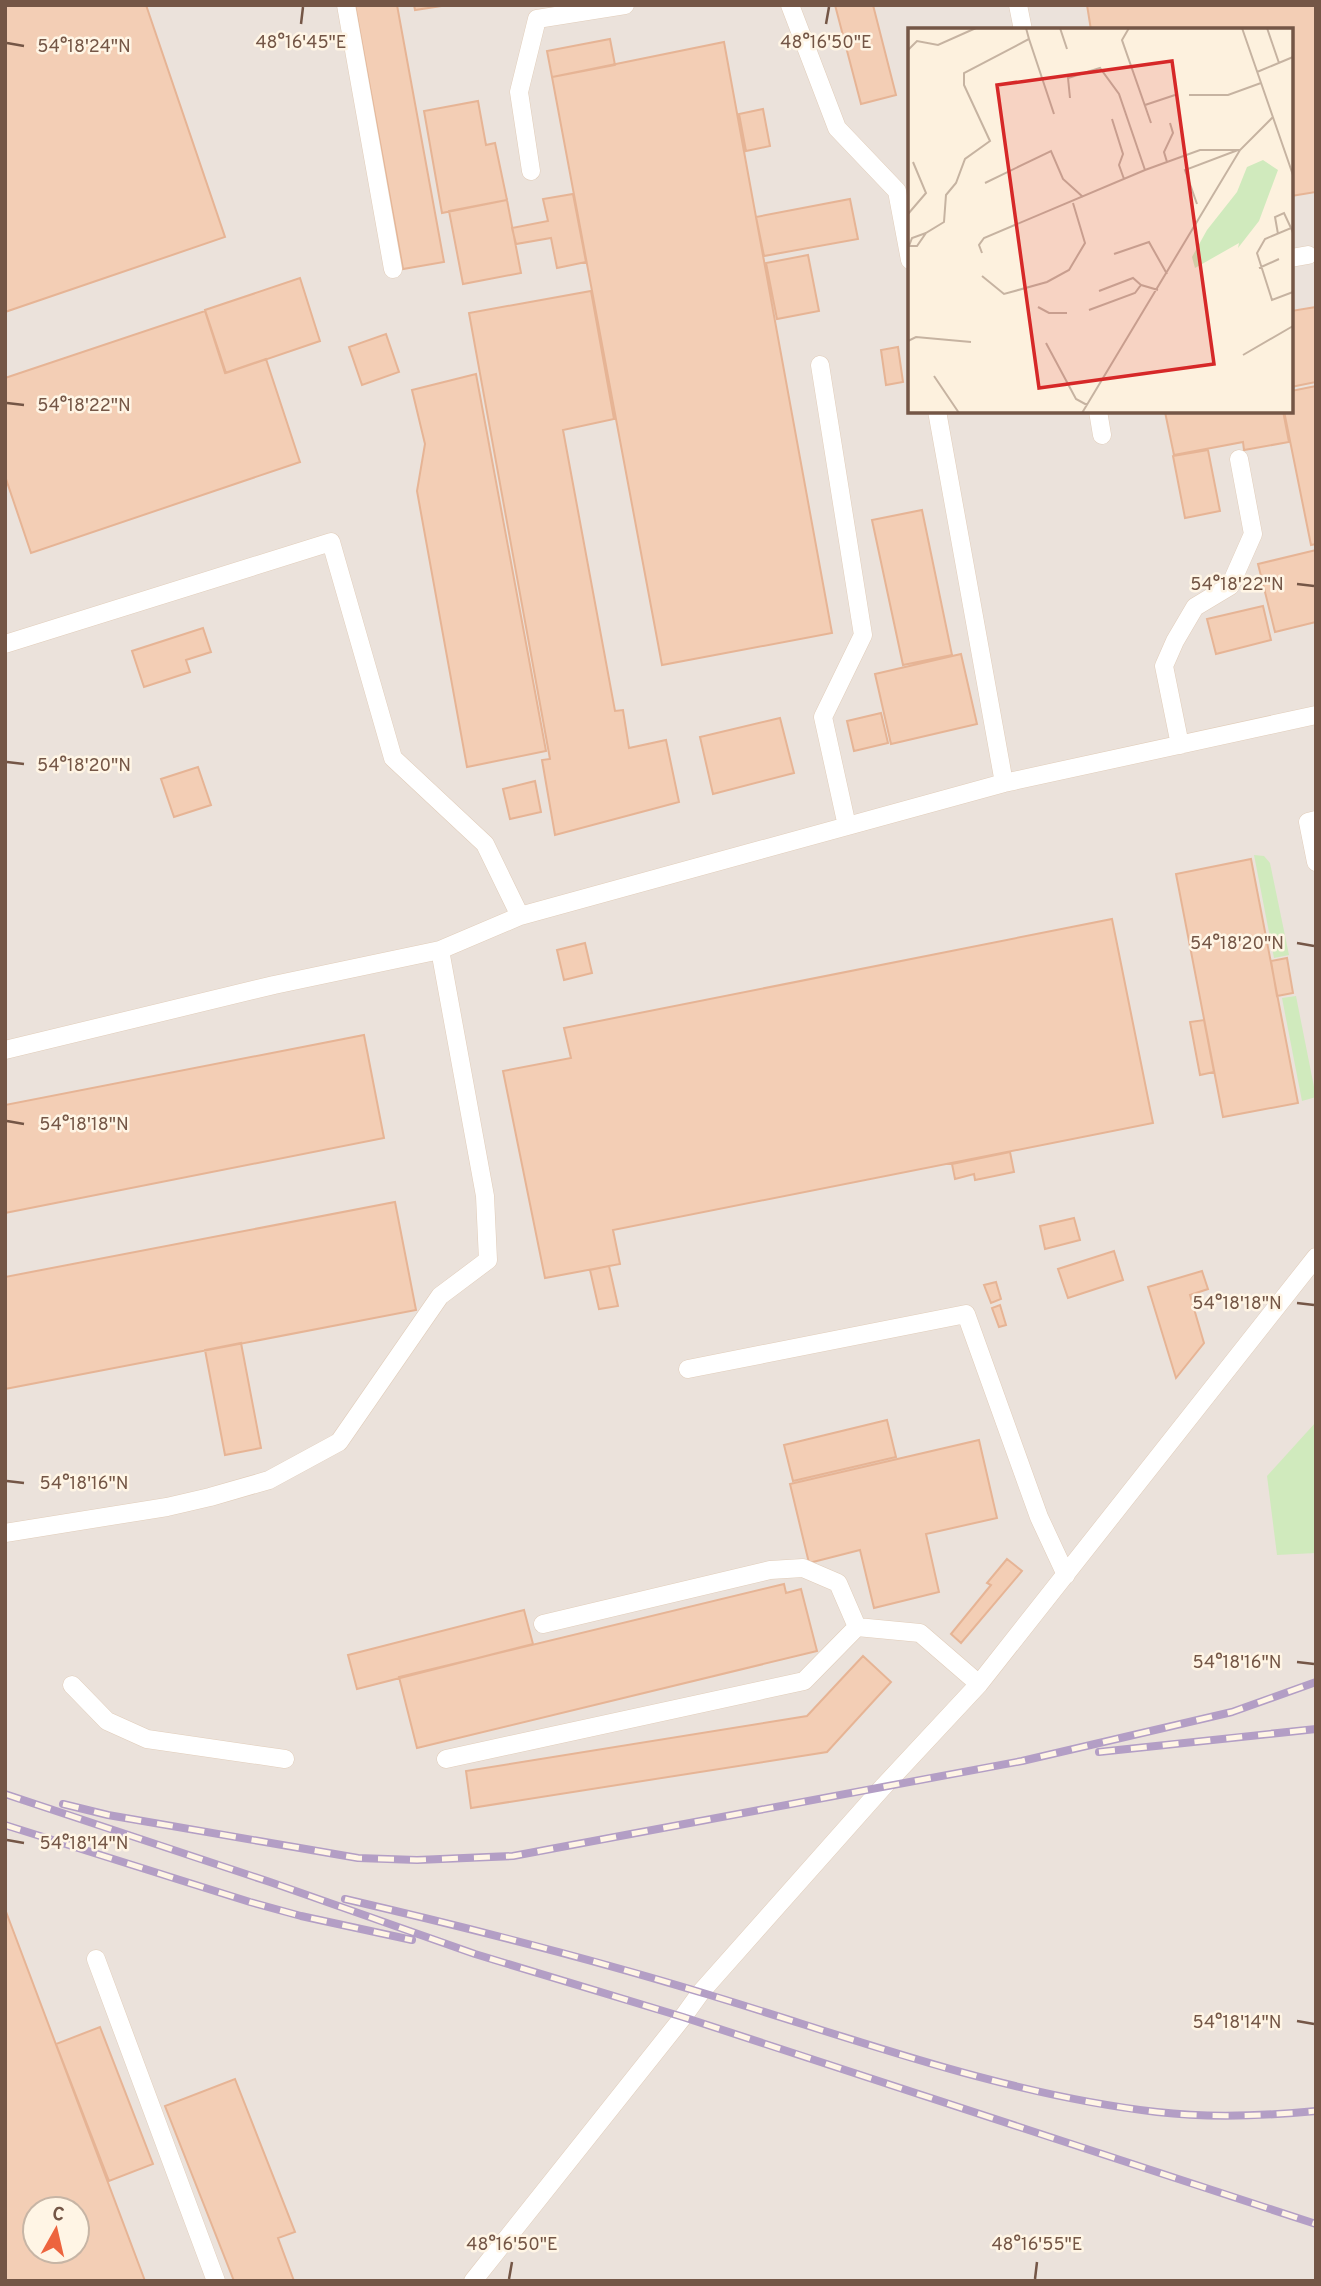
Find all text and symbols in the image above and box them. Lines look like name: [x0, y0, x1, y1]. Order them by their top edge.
inset map: [908, 28, 1293, 413]
text: 48°16'45"E: [255, 32, 347, 55]
text: 48°16'50"E: [780, 32, 872, 55]
text: 54°18'24"N: [37, 36, 131, 59]
text: 54°18'22"N: [37, 395, 131, 418]
text: 54°18'22"N: [1190, 574, 1284, 597]
text: 54°18'20"N: [37, 755, 131, 778]
text: 54°18'20"N: [1190, 933, 1284, 956]
text: 54°18'18"N: [39, 1114, 129, 1137]
text: 54°18'18"N: [1192, 1293, 1282, 1316]
text: 54°18'16"N: [39, 1473, 129, 1496]
text: 54°18'16"N: [1192, 1652, 1282, 1675]
text: 54°18'14"N: [39, 1833, 129, 1856]
text: 54°18'14"N: [1192, 2012, 1282, 2035]
north arrow: [21, 2195, 91, 2265]
text: С: [50, 2202, 66, 2228]
text: 48°16'50"E: [466, 2234, 558, 2257]
text: 48°16'55"E: [991, 2234, 1083, 2257]

